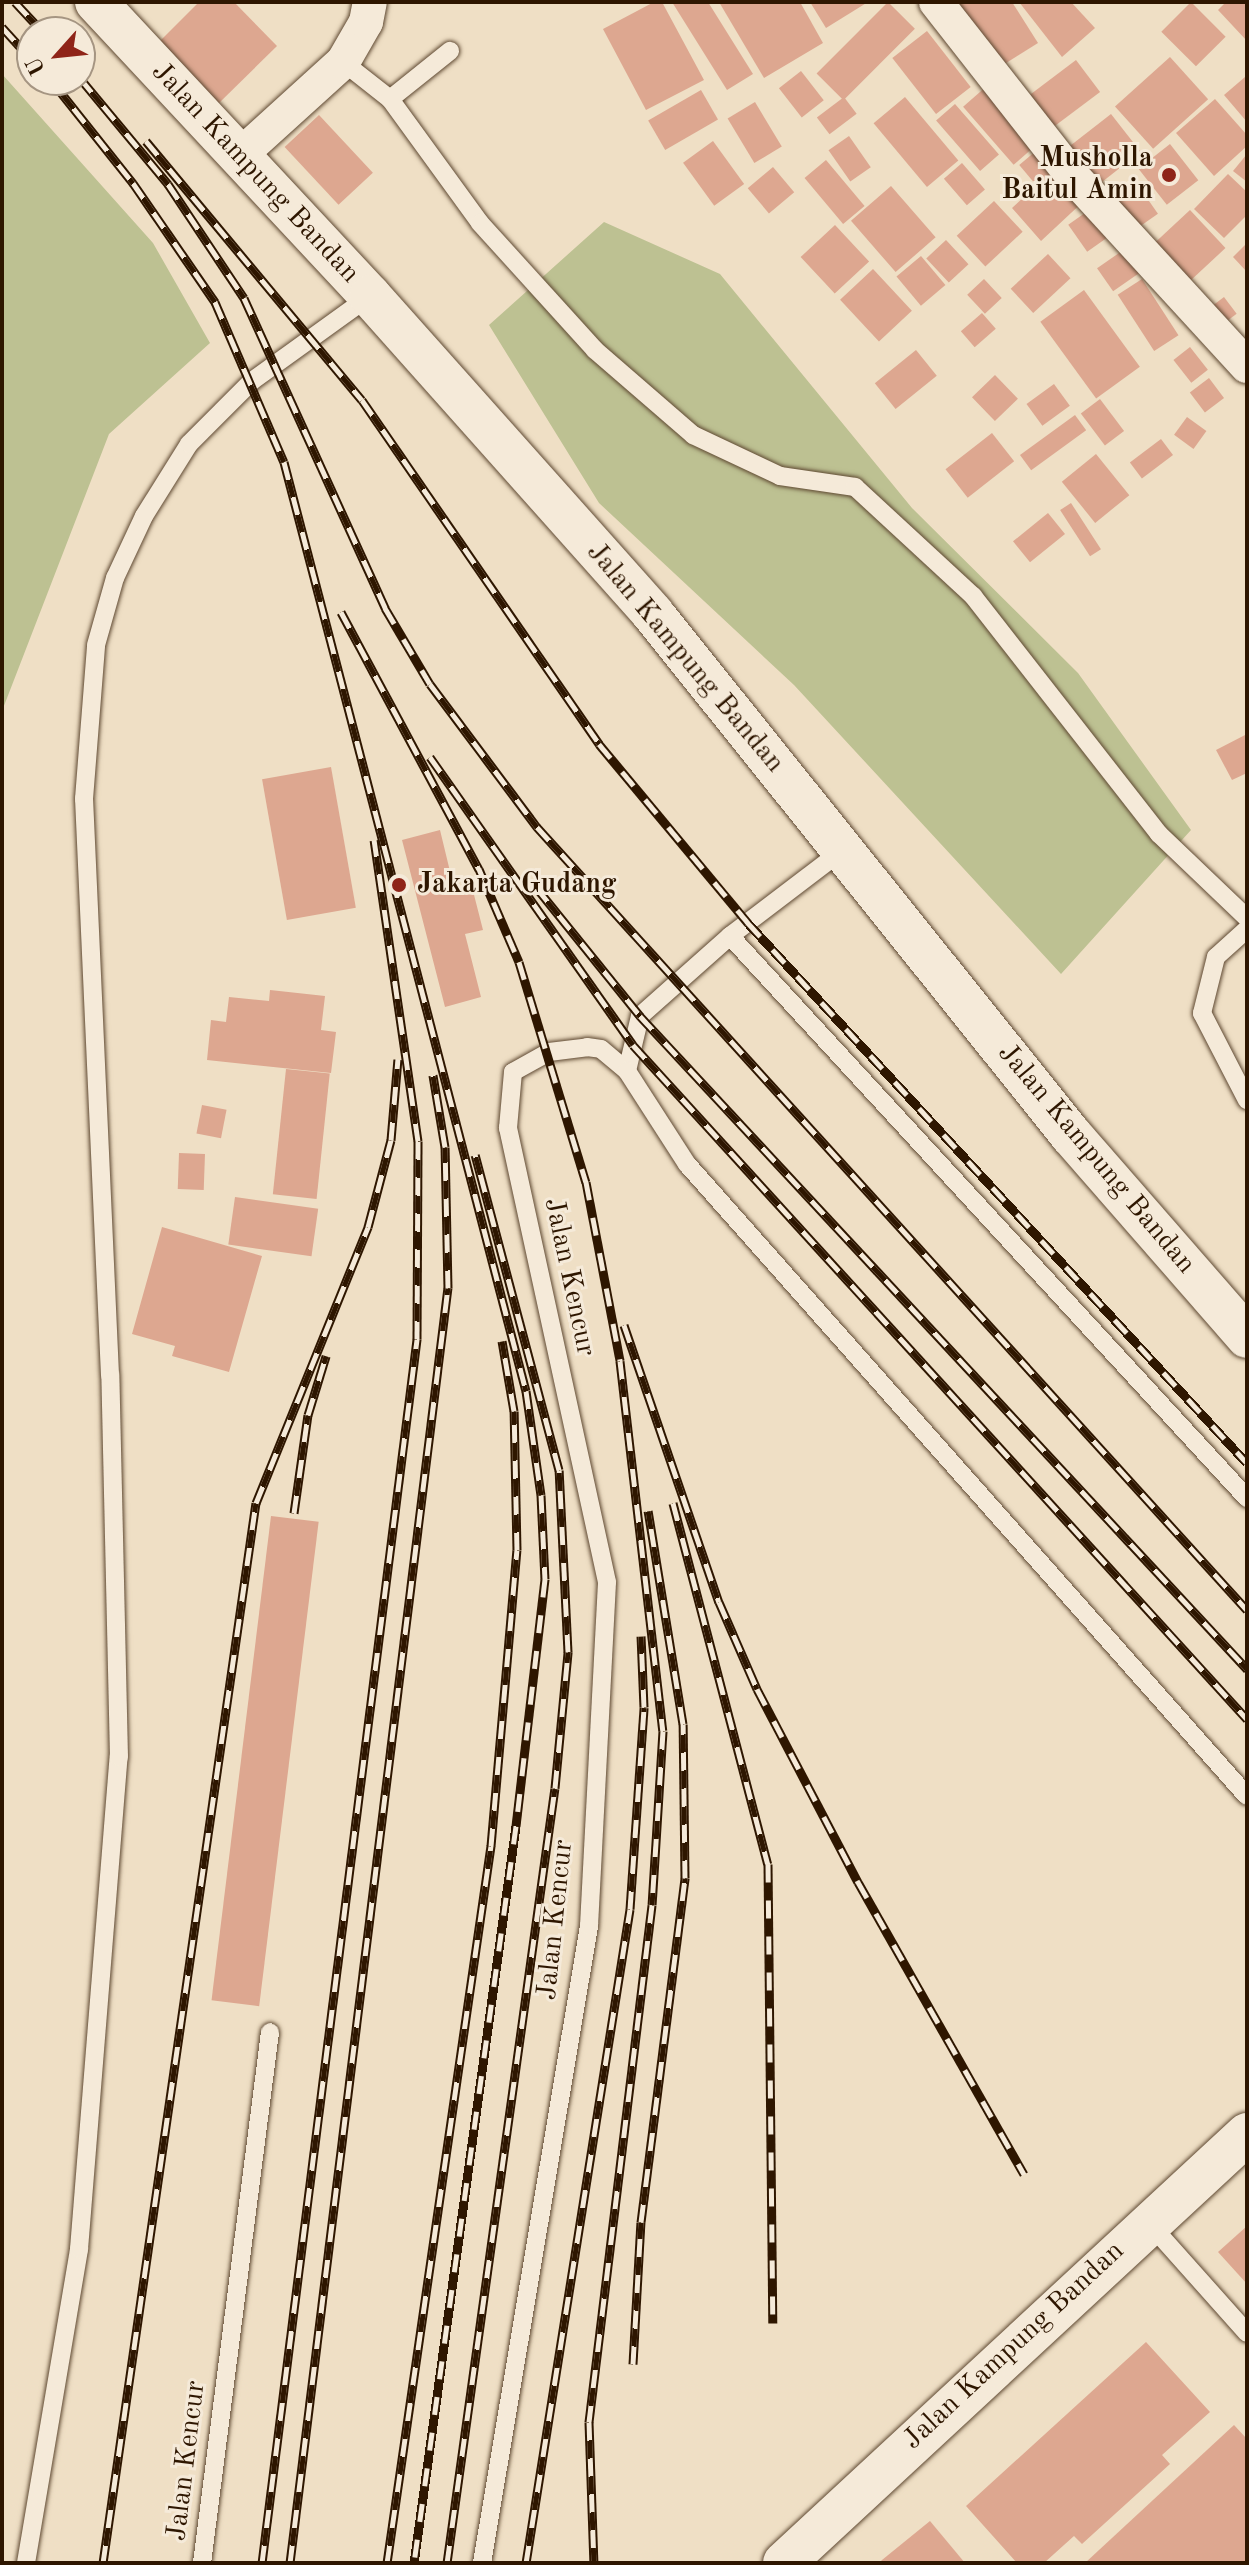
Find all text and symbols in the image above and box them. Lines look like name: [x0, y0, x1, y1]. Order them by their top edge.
north arrow: [16, 16, 96, 96]
text: U: [23, 53, 50, 79]
street label: Jalan Kampung Bandan: [144, 56, 366, 290]
place label: Musholla Baitul Amin: [1001, 142, 1153, 208]
marker: Musholla Baitul Amin: [1160, 166, 1178, 184]
street label: Jalan Kampung Bandan: [579, 536, 791, 780]
place label: Jakarta Gudang: [417, 868, 617, 902]
marker: Jakarta Gudang: [388, 874, 410, 896]
street label: Jalan Kampung Bandan: [990, 1037, 1202, 1281]
street label: Jalan Kencur: [536, 1195, 602, 1359]
street label: Jalan Kencur: [531, 1838, 581, 2002]
street label: Jalan Kampung Bandan: [897, 2235, 1131, 2457]
street label: Jalan Kencur: [161, 2379, 213, 2543]

